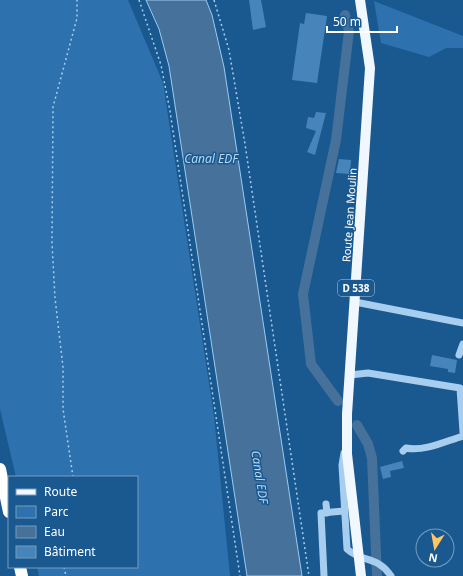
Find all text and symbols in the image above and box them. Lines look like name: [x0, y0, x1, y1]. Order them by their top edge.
scale bar: [327, 8, 397, 34]
text: 50 m: [333, 13, 361, 30]
water label: Canal EDF: [184, 150, 239, 167]
street label: Route Jean Moulin: [338, 167, 360, 263]
road number: D 538: [338, 280, 374, 296]
water label: Canal EDF: [247, 449, 273, 506]
legend: [8, 476, 138, 568]
text: Route: [44, 483, 77, 500]
text: Parc: [44, 503, 69, 520]
text: Eau: [44, 523, 65, 540]
north arrow: [415, 528, 455, 568]
text: Bâtiment: [44, 543, 96, 560]
text: N: [427, 550, 439, 567]

